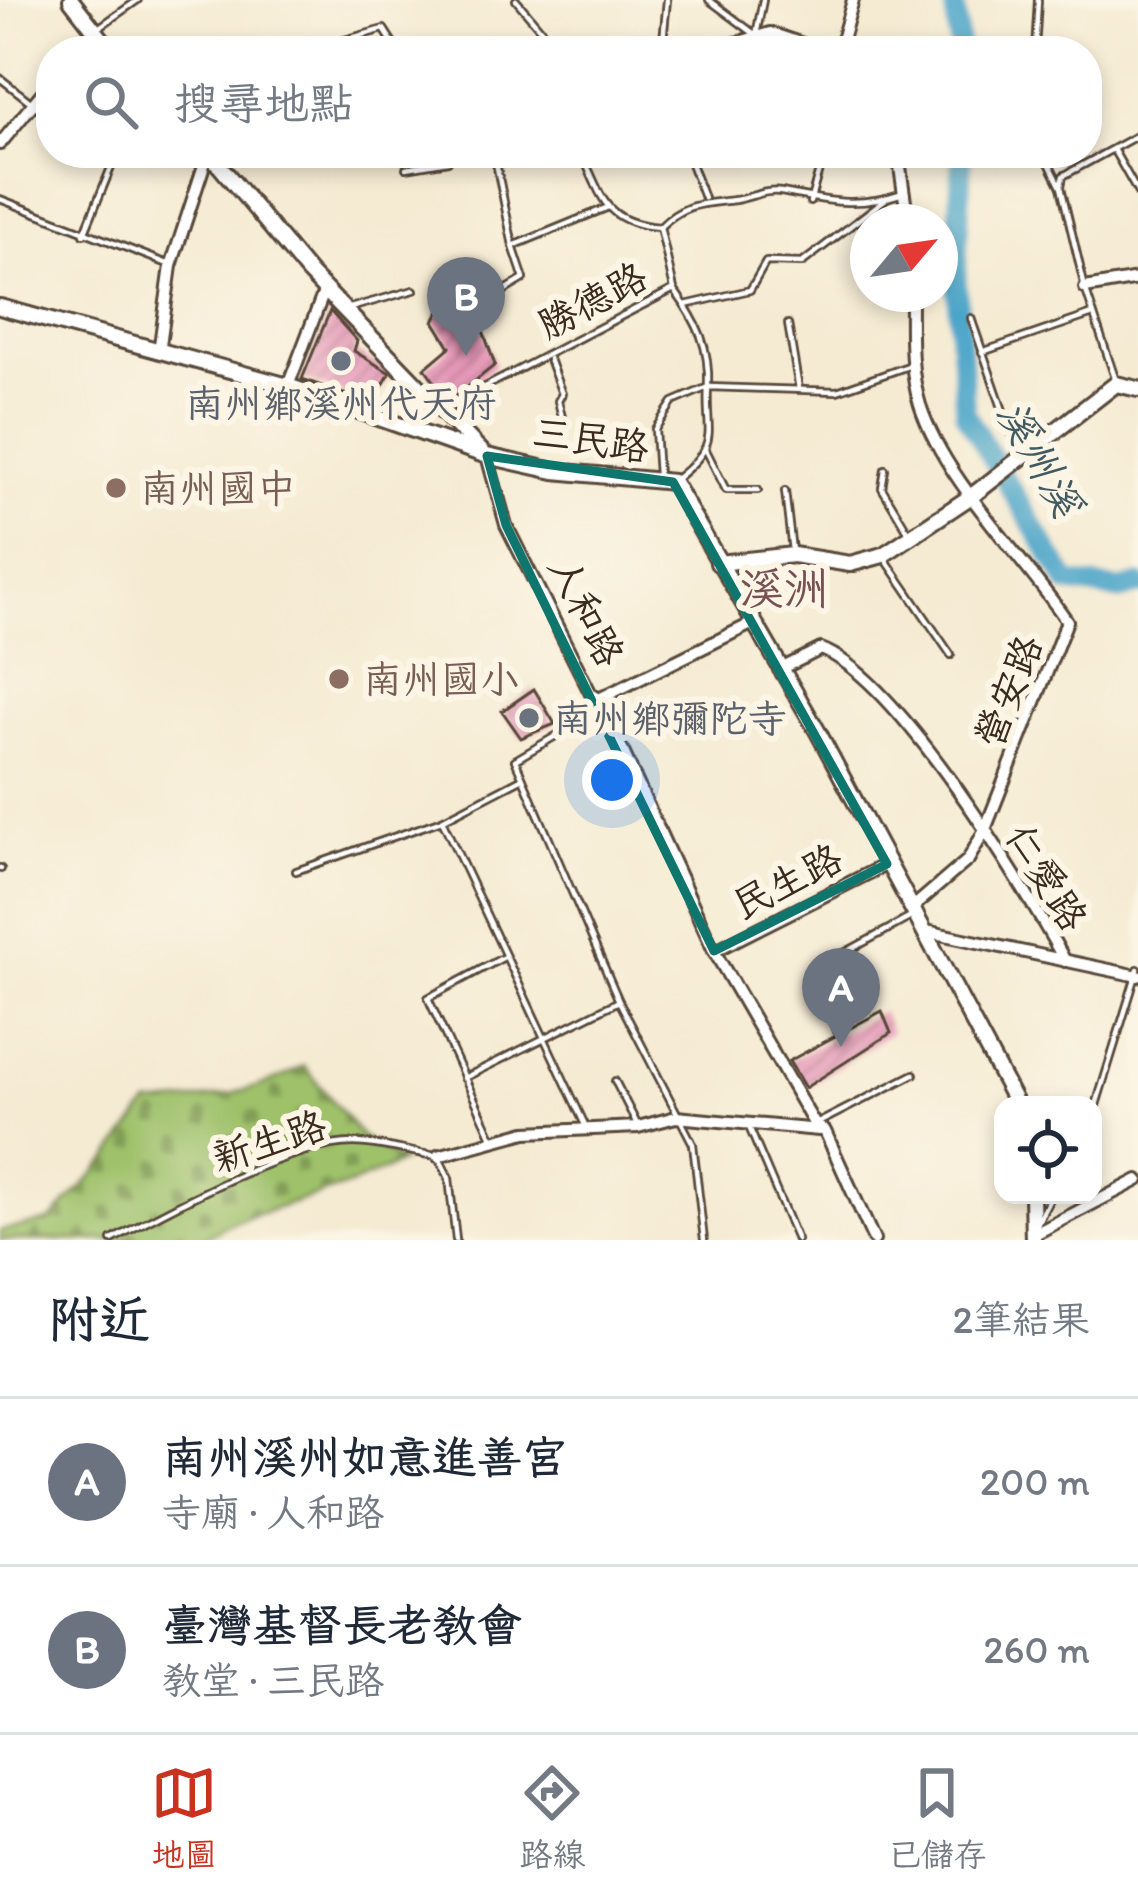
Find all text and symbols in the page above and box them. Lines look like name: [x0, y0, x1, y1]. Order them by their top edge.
search box: [36, 36, 1102, 168]
icon: search: [78, 69, 144, 135]
text: 搜尋地點: [174, 76, 354, 130]
north arrow: [850, 204, 958, 312]
street label: 勝德路: [530, 252, 655, 349]
pin: B: [427, 257, 505, 356]
marker: 南州鄉溪州代天府: [328, 348, 354, 374]
place label: 南州鄉溪州代天府: [185, 380, 497, 427]
water label: 溪州溪: [986, 391, 1094, 527]
street label: 三民路: [530, 408, 652, 471]
place label: 南州國中: [140, 465, 296, 512]
marker: 南州國中: [103, 475, 129, 501]
street label: 人和路: [539, 548, 634, 674]
district label: 溪洲: [739, 561, 829, 615]
street label: 營安路: [965, 628, 1052, 754]
place label: 南州國小: [363, 656, 519, 703]
marker: 南州國小: [326, 666, 352, 692]
place label: 南州鄉彌陀寺: [553, 695, 787, 742]
marker: 南州鄉彌陀寺: [516, 705, 542, 731]
your location: [582, 750, 642, 810]
street label: 仁愛路: [996, 815, 1098, 939]
street label: 民生路: [724, 834, 850, 929]
pin: A: [802, 948, 880, 1047]
map controls: [994, 1096, 1102, 1204]
button: locate: [994, 1096, 1102, 1204]
street label: 新生路: [206, 1101, 332, 1182]
text: 附近: [48, 1289, 150, 1350]
text: 2筆結果: [952, 1296, 1090, 1343]
text: 南州溪州如意進善宮: [162, 1430, 567, 1484]
text: A: [75, 1458, 99, 1505]
text: 200 m: [980, 1458, 1090, 1505]
text: 寺廟 · 人和路: [162, 1489, 384, 1536]
text: 臺灣基督長老教會: [162, 1598, 522, 1652]
text: B: [74, 1626, 100, 1673]
text: 260 m: [983, 1626, 1090, 1673]
text: 教堂 · 三民路: [162, 1657, 384, 1704]
tab: 地圖: [151, 1760, 217, 1875]
tab: 路線: [519, 1760, 585, 1875]
tab: 已儲存: [888, 1760, 987, 1875]

